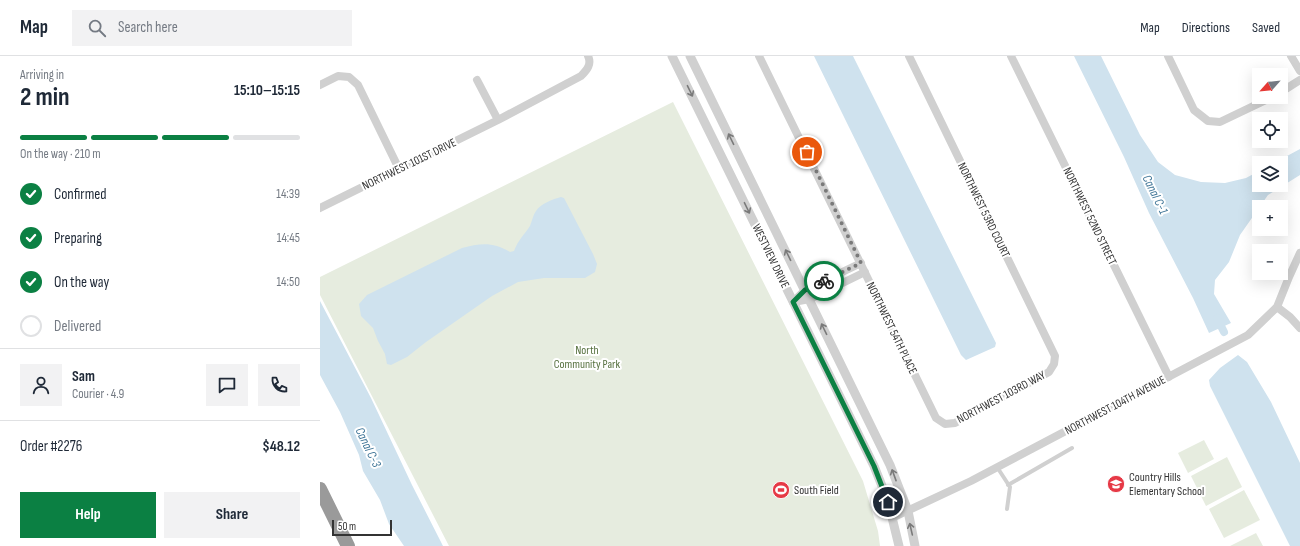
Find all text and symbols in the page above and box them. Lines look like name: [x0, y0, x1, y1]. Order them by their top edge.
search box: [72, 10, 352, 46]
text: Map: [20, 16, 48, 39]
icon: search: [86, 17, 108, 39]
text: Search here: [118, 18, 178, 37]
text: Map: [1140, 19, 1160, 36]
text: Directions: [1182, 19, 1230, 36]
text: Saved: [1252, 19, 1280, 36]
text: Arriving in: [20, 67, 64, 83]
north arrow: [1252, 68, 1288, 104]
map controls: [1252, 68, 1288, 280]
text: 15:10–15:15: [234, 81, 300, 100]
text: 2 min: [20, 82, 70, 113]
one-way arrow: [687, 85, 694, 97]
button: locate: [1252, 112, 1288, 148]
one-way arrow: [727, 133, 734, 145]
street label: NORTHWEST 101ST DRIVE: [360, 135, 459, 194]
pin: [790, 135, 824, 169]
icon: bag: [796, 141, 818, 163]
text: On the way · 210 m: [20, 146, 101, 162]
button: layers: [1252, 156, 1288, 192]
street label: NORTHWEST 53RD COURT: [954, 160, 1013, 260]
street label: NORTHWEST 52ND STREET: [1059, 165, 1120, 268]
water label: Canal C-1: [1139, 172, 1172, 217]
icon: check: [20, 183, 42, 205]
text: Confirmed: [54, 185, 107, 204]
text: 14:39: [276, 186, 300, 202]
button: +: [1252, 200, 1288, 236]
one-way arrow: [744, 201, 751, 213]
street label: WESTVIEW DRIVE: [749, 222, 793, 291]
icon: check: [20, 227, 42, 249]
text: Preparing: [54, 229, 102, 248]
text: 14:45: [277, 230, 300, 246]
button: −: [1252, 244, 1288, 280]
one-way arrow: [784, 250, 791, 262]
courier: [804, 261, 844, 301]
icon: bike: [813, 270, 835, 292]
icon: check: [20, 271, 42, 293]
text: On the way: [54, 273, 109, 292]
text: 14:50: [277, 274, 300, 290]
street label: NORTHWEST 54TH PLACE: [863, 280, 920, 377]
text: Delivered: [54, 317, 101, 336]
one-way arrow: [820, 323, 827, 335]
park label: North Community Park: [554, 343, 621, 372]
button: person: [20, 364, 62, 406]
button: chat: [206, 364, 248, 406]
button: phone: [258, 364, 300, 406]
text: Sam: [72, 367, 95, 386]
street label: NORTHWEST 103RD WAY: [954, 368, 1048, 427]
street label: NORTHWEST 104TH AVENUE: [1062, 373, 1168, 438]
text: Courier · 4.9: [72, 386, 124, 402]
water label: Canal C-3: [352, 425, 385, 471]
text: Order #2276: [20, 437, 82, 456]
text: $48.12: [262, 437, 300, 456]
one-way arrow: [890, 468, 897, 481]
place label: Country Hills Elementary School: [1129, 470, 1204, 499]
school or university icon: Country Hills Elementary School: [1106, 474, 1126, 494]
sports icon: South Field: [771, 480, 791, 500]
place label: South Field: [794, 483, 839, 498]
pin: [871, 485, 905, 519]
icon: home: [877, 491, 899, 513]
button: Help: [20, 492, 156, 538]
button: Share: [164, 492, 300, 538]
scale bar: [332, 518, 392, 537]
text: 50 m: [338, 520, 356, 533]
one-way arrow: [907, 522, 915, 535]

